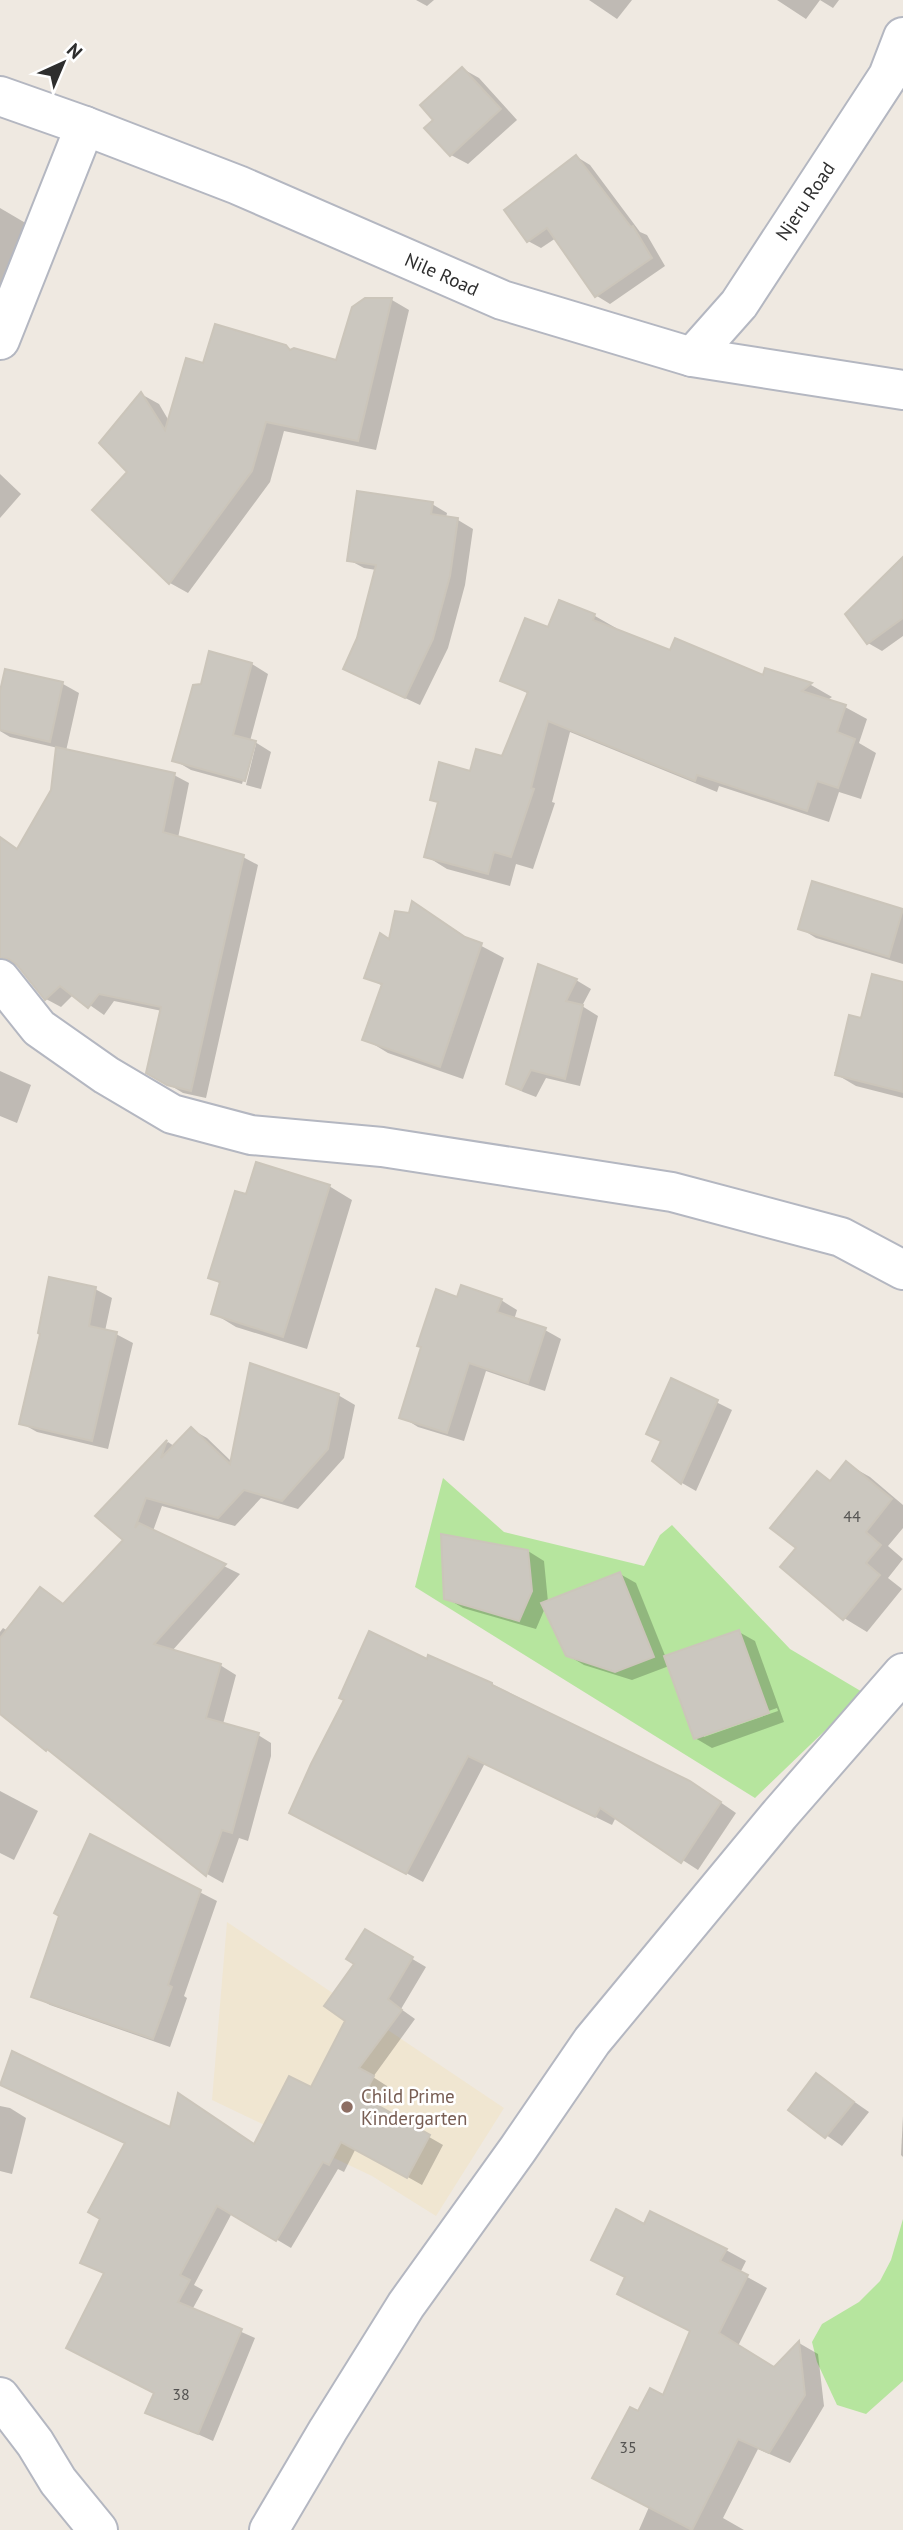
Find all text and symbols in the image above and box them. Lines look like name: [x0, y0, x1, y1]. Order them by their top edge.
north arrow: [28, 28, 98, 98]
text: N: [62, 38, 88, 64]
street label: Njeru Road: [770, 157, 840, 245]
street label: Nile Road: [401, 247, 483, 301]
house number: 44: [843, 1506, 861, 1526]
place label: Child Prime Kindergarten: [361, 2084, 467, 2130]
marker: Child Prime Kindergarten: [339, 2099, 355, 2115]
house number: 38: [172, 2384, 190, 2404]
house number: 35: [619, 2437, 637, 2457]

